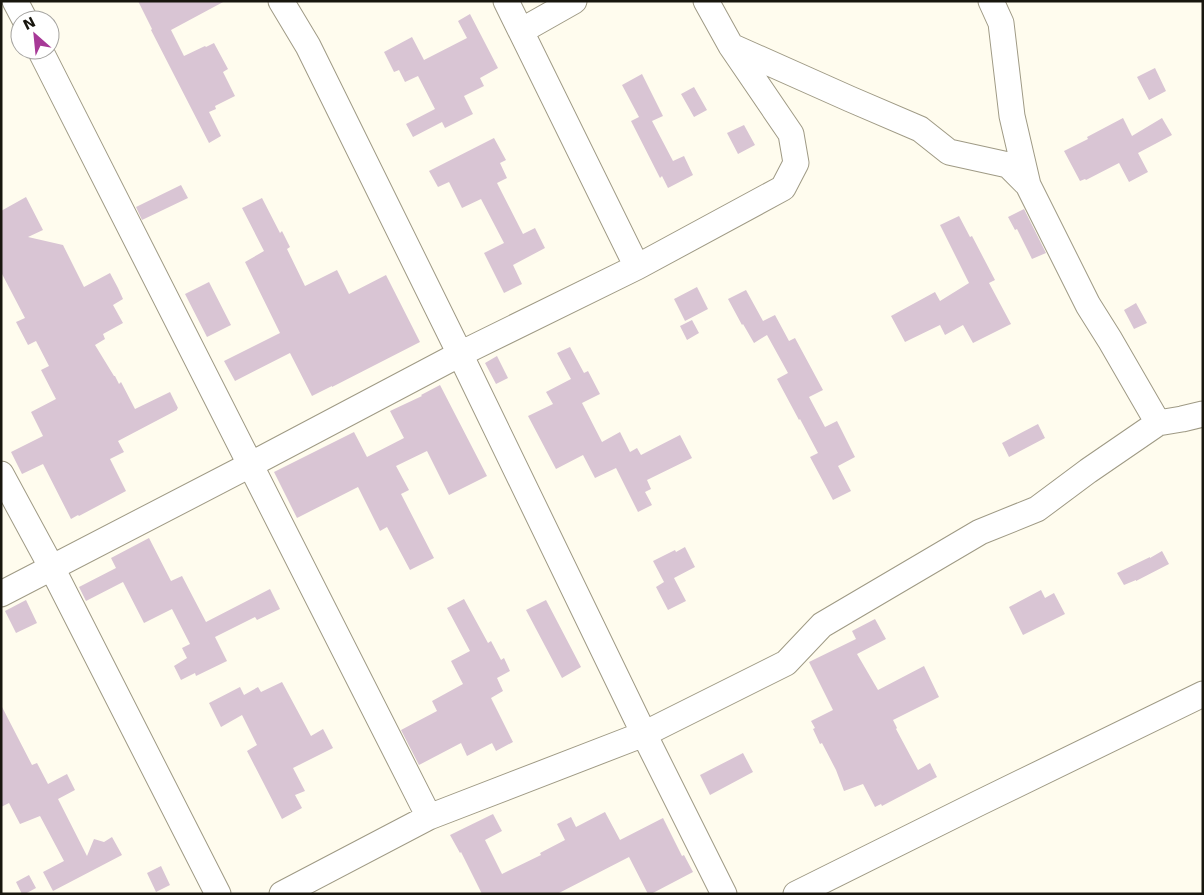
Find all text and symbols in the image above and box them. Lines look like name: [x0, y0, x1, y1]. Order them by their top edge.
north arrow: [10, 10, 60, 60]
text: N: [20, 14, 38, 33]

